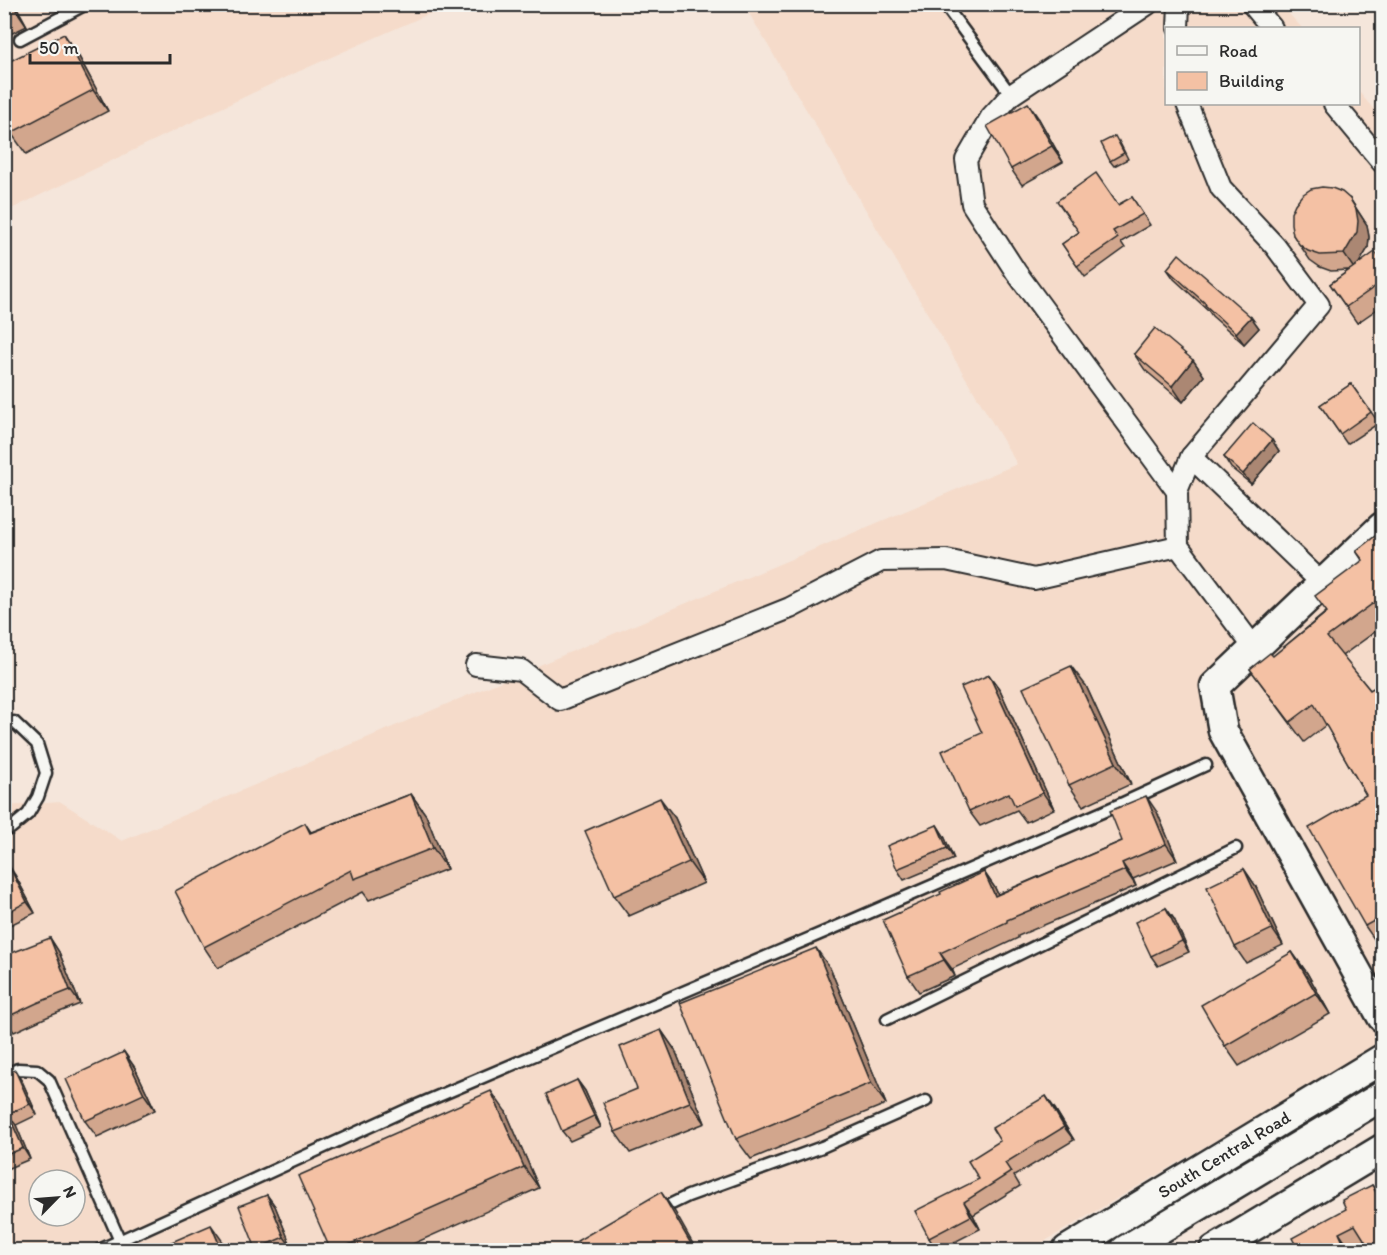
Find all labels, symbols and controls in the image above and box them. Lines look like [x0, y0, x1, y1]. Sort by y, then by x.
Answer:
scale bar [30, 27, 170, 65]
legend [1165, 27, 1360, 105]
text: 50 m [39, 37, 79, 59]
text: Road [1219, 40, 1258, 62]
text: Building [1219, 70, 1285, 92]
street label: South Central Road [1154, 1106, 1295, 1203]
north arrow [27, 1168, 87, 1228]
text: N [59, 1183, 81, 1201]

